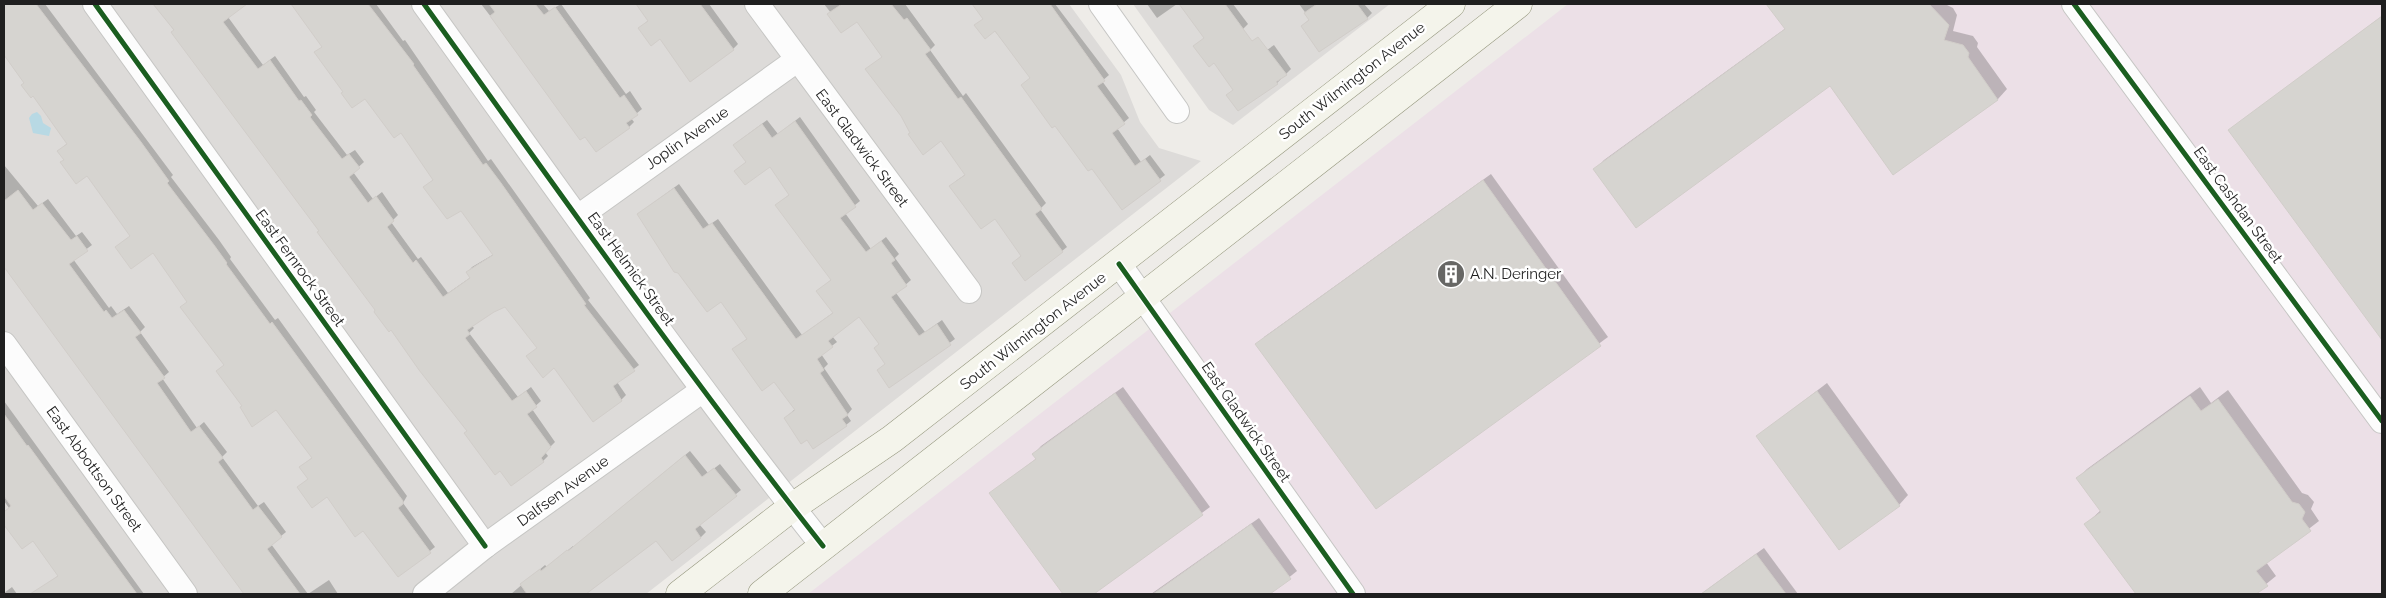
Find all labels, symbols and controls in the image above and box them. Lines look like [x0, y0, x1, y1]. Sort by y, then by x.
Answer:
street label: South Wilmington Avenue [1275, 18, 1429, 144]
street label: East Gladwick Street [812, 86, 912, 210]
street label: Joplin Avenue [642, 103, 732, 173]
street label: East Cashdan Street [2190, 143, 2286, 267]
street label: East Fernrock Street [252, 206, 348, 330]
street label: East Helmick Street [584, 209, 678, 329]
building icon: A.N. Deringer [1436, 259, 1466, 289]
place label: A.N. Deringer [1470, 265, 1562, 283]
street label: South Wilmington Avenue [956, 268, 1110, 394]
street label: East Gladwick Street [1198, 358, 1294, 486]
street label: East Abbottson Street [42, 403, 146, 535]
street label: Dalfsen Avenue [514, 452, 612, 530]

